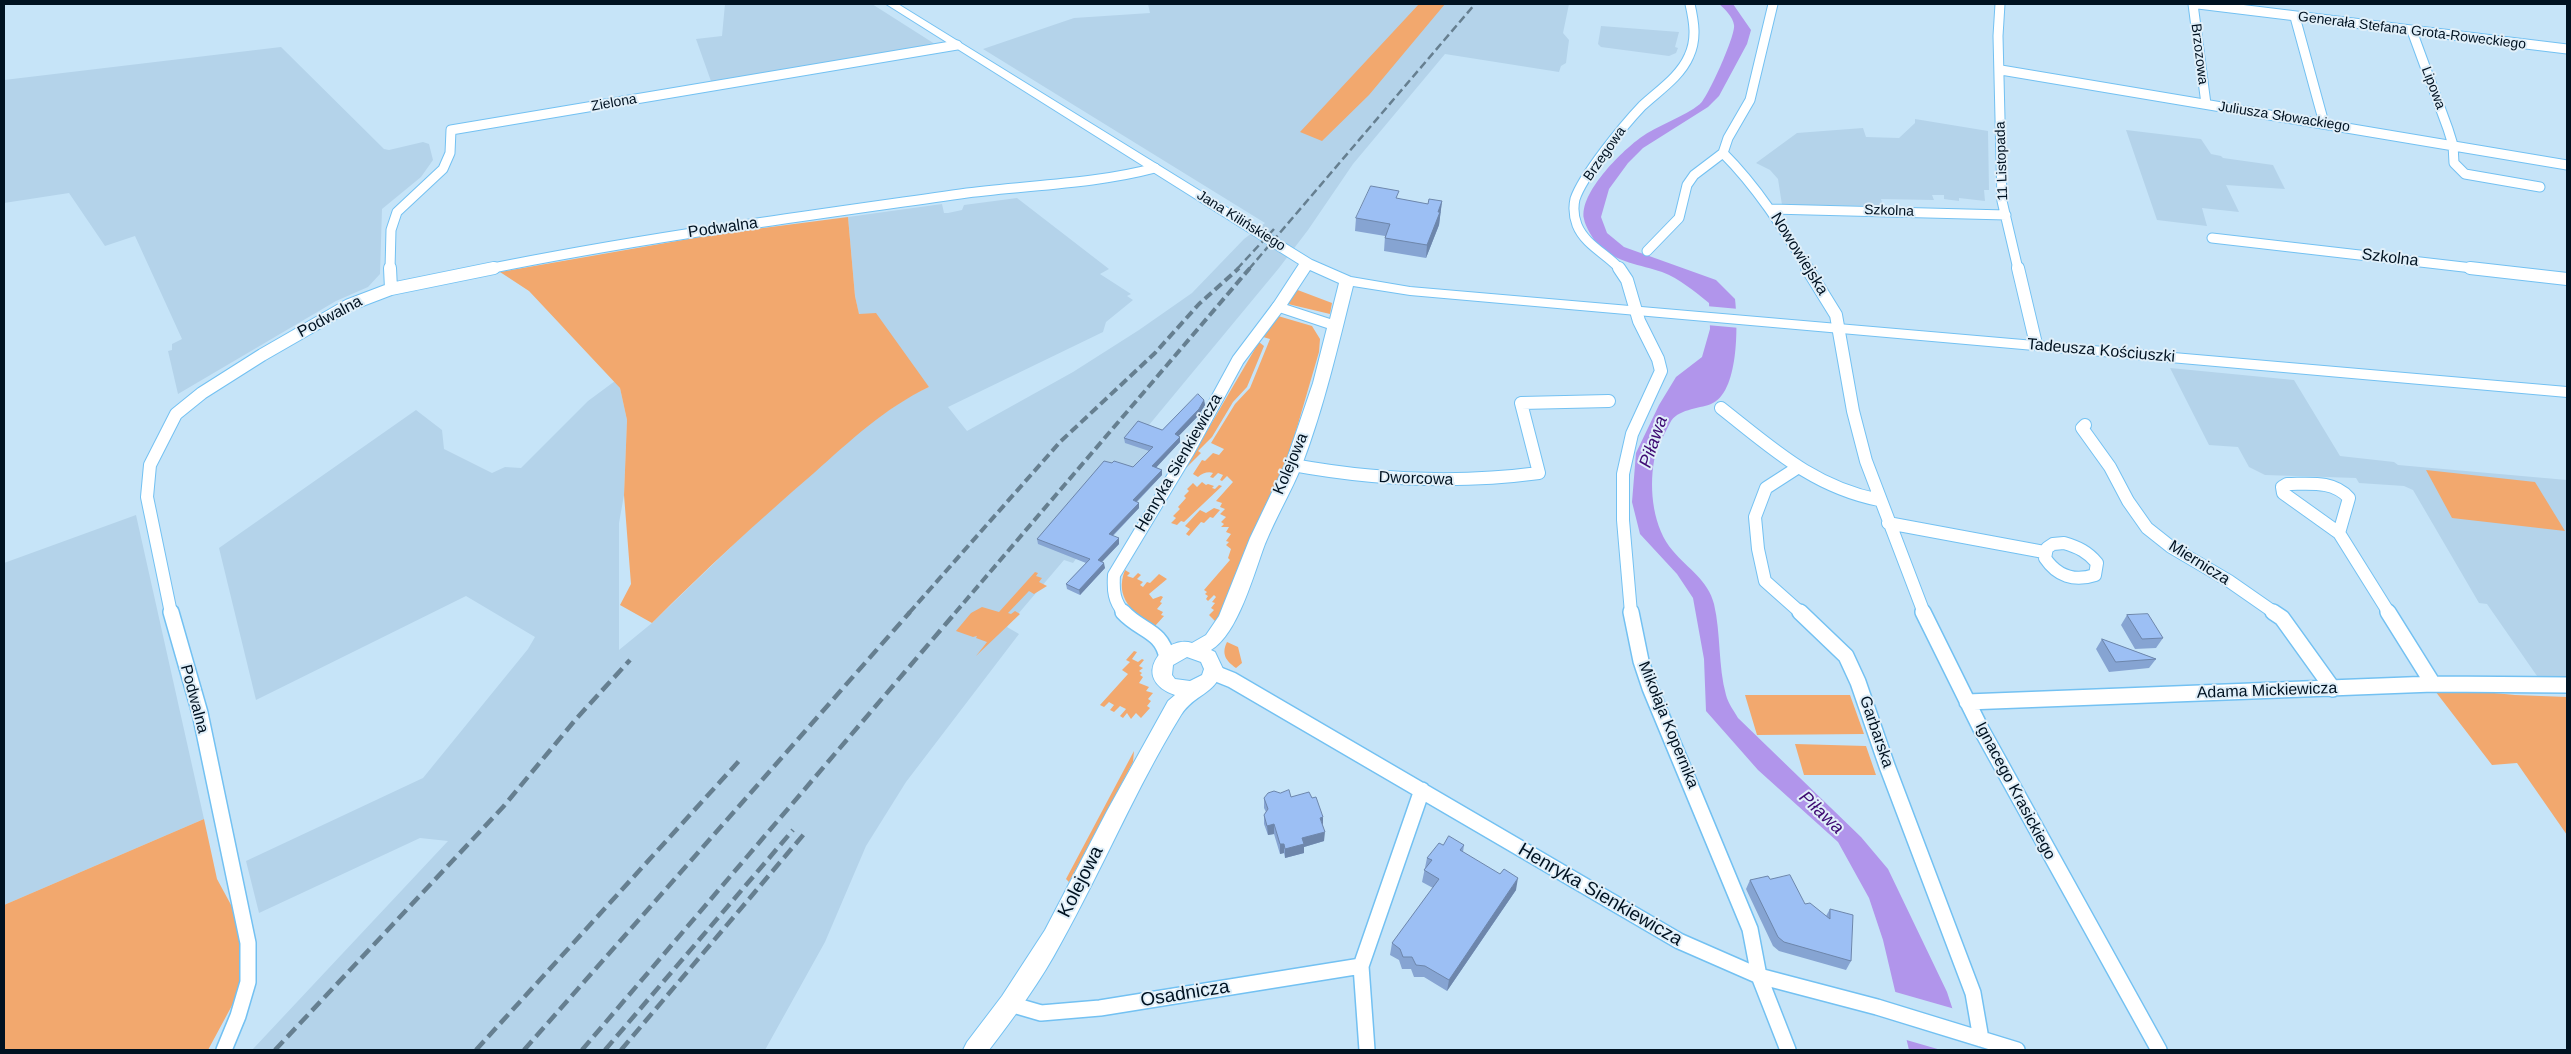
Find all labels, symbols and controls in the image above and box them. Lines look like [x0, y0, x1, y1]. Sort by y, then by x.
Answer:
street label: Generała Stefana Grota-Roweckiego [2297, 9, 2527, 53]
street label: Brzozowa [2187, 22, 2211, 86]
street label: Lipowa [2417, 64, 2449, 112]
street label: Zielona [590, 91, 638, 115]
street label: Juliusza Słowackiego [2217, 98, 2351, 136]
street label: 11 Listopada [1992, 121, 2012, 201]
street label: Brzegowa [1580, 124, 1630, 184]
street label: Jana Kilińskiego [1194, 187, 1288, 255]
street label: Szkolna [1864, 202, 1914, 220]
street label: Nowowiejska [1766, 209, 1832, 299]
street label: Podwalna [687, 214, 759, 242]
street label: Szkolna [2361, 245, 2419, 271]
street label: Podwalna [294, 292, 366, 342]
street label: Tadeusza Kościuszki [2026, 335, 2176, 367]
street label: Henryka Sienkiewicza [1132, 390, 1226, 536]
water label: Piława [1635, 413, 1673, 471]
street label: Kolejowa [1269, 430, 1313, 498]
street label: Dworcowa [1378, 468, 1454, 490]
street label: Miernicza [2165, 537, 2233, 589]
street label: Mikołaja Kopernika [1634, 659, 1702, 791]
street label: Podwalna [176, 663, 212, 735]
street label: Adama Mickiewicza [2196, 679, 2338, 703]
street label: Garbarska [1855, 694, 1897, 770]
street label: Ignacego Krasickiego [1971, 719, 2059, 863]
water label: Piława [1794, 787, 1848, 839]
street label: Henryka Sienkiewicza [1514, 839, 1686, 951]
street label: Kolejowa [1053, 842, 1109, 922]
street label: Osadnicza [1139, 976, 1231, 1012]

